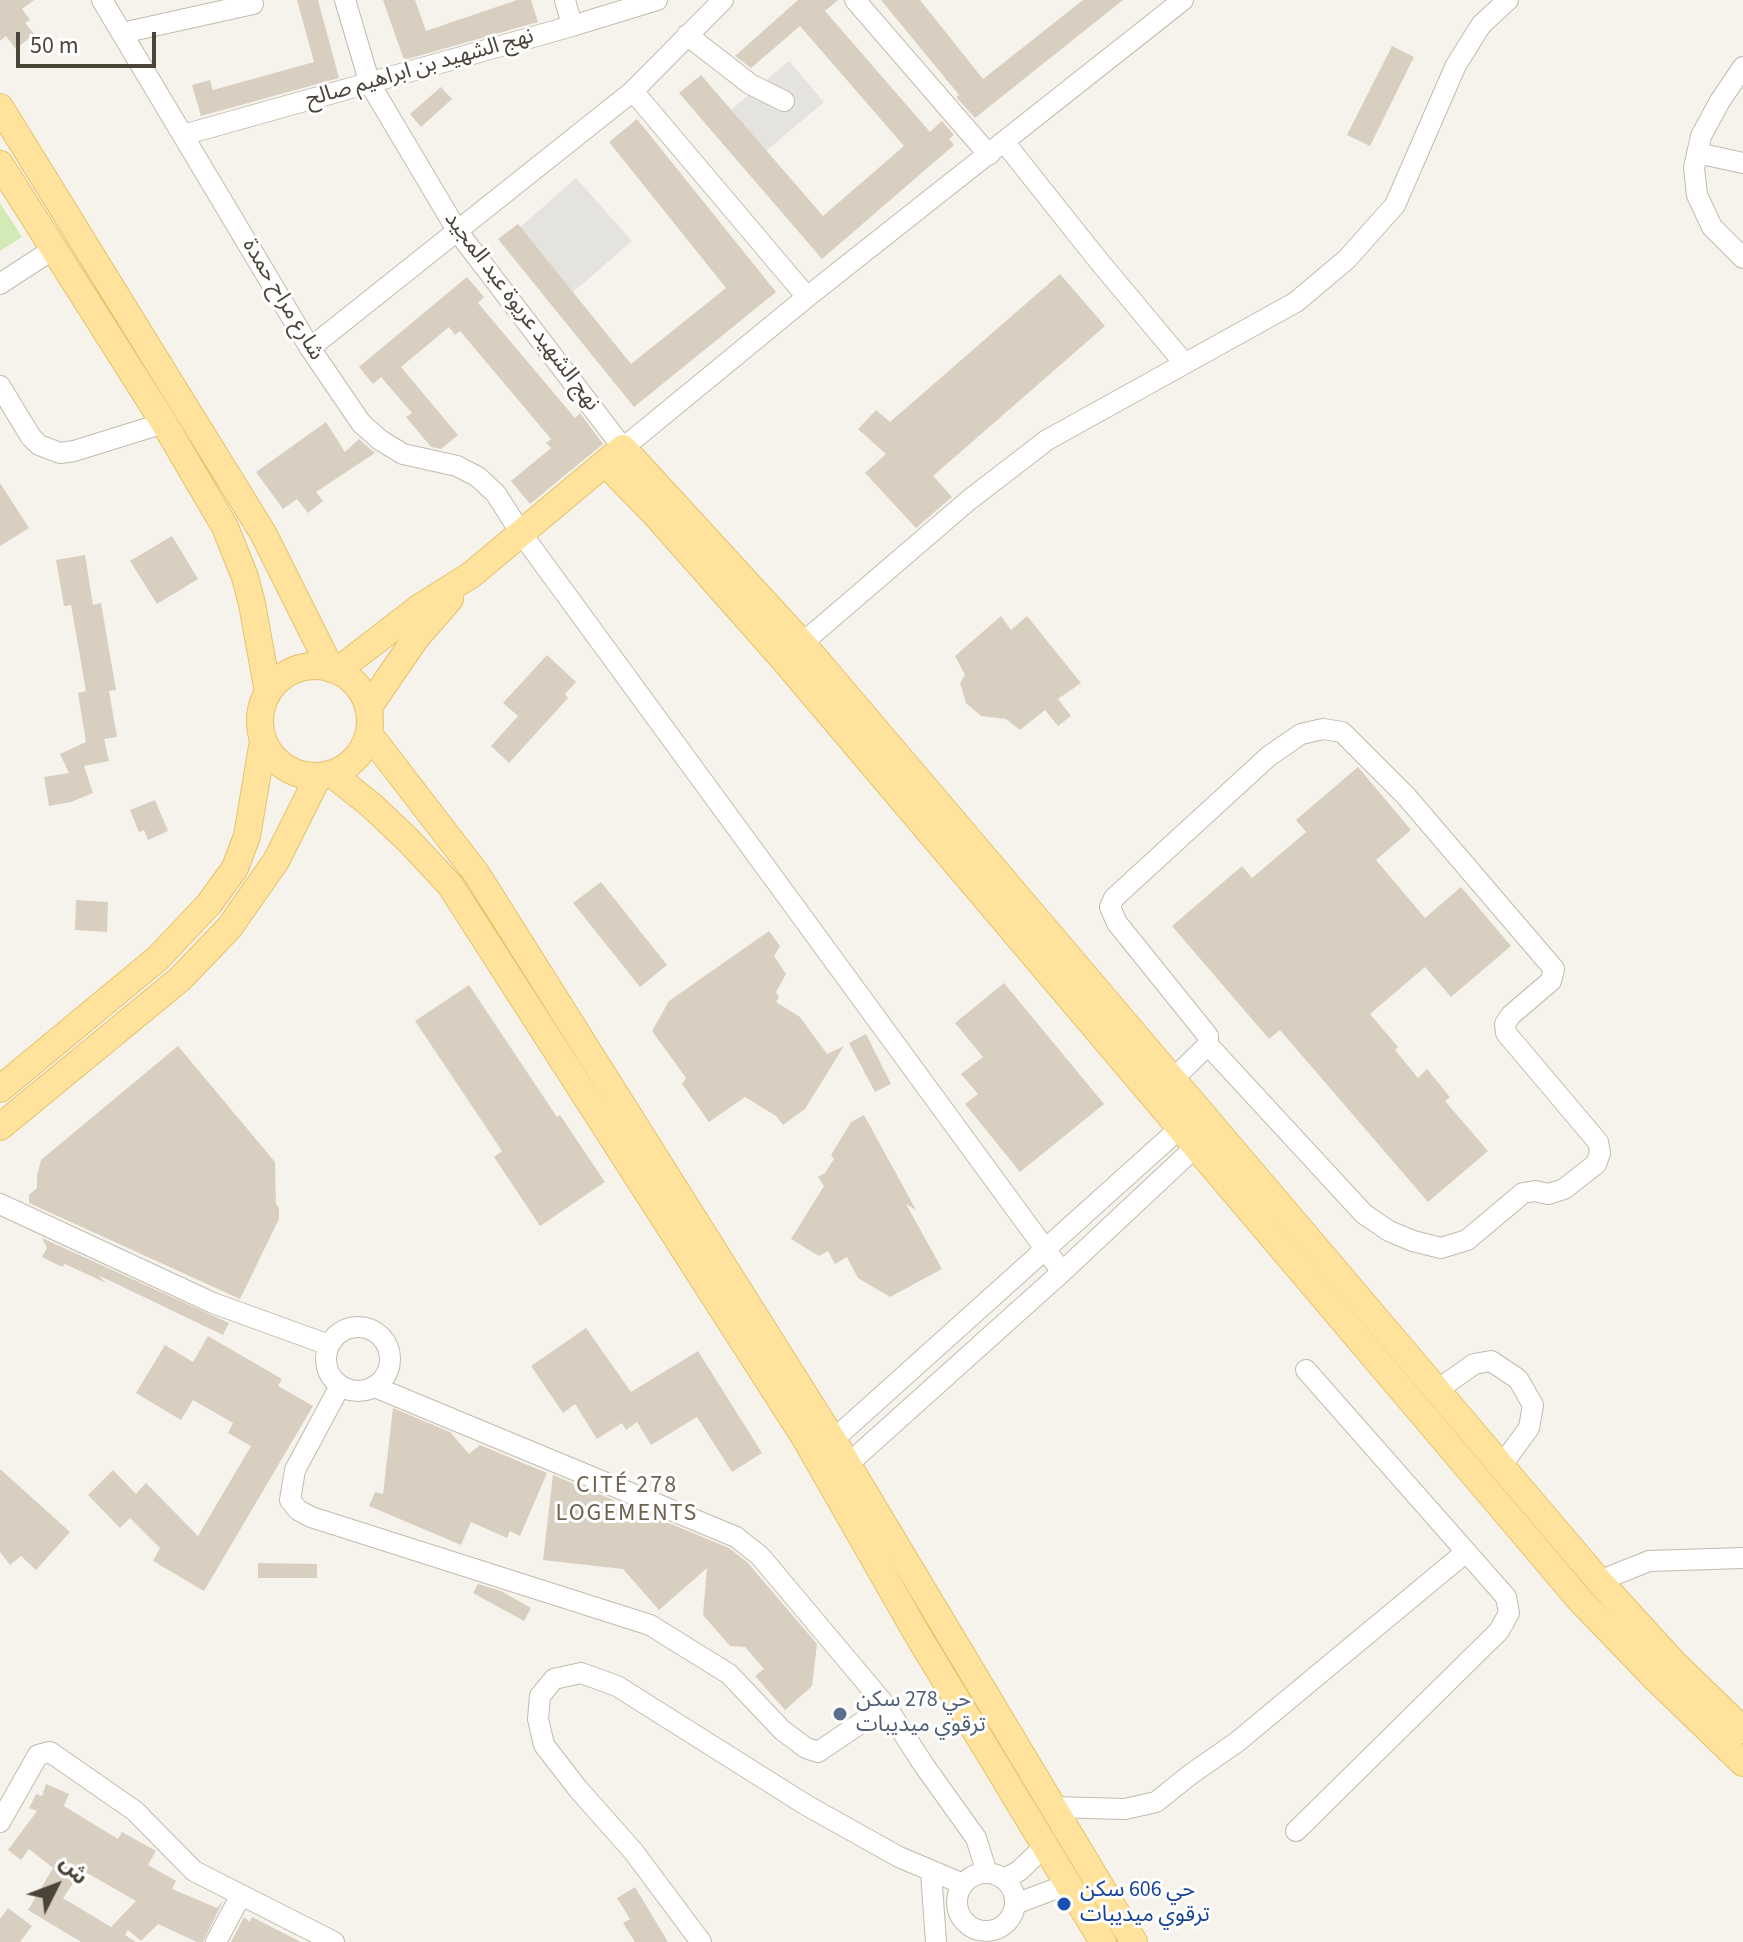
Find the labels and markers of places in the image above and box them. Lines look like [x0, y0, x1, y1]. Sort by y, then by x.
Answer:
place label: حي 278 سكن ترقوي ميديبات [856, 1688, 986, 1740]
marker: حي 278 سكن ترقوي ميديبات [831, 1705, 849, 1723]
place label: حي 606 سكن ترقوي ميديبات [1080, 1878, 1210, 1930]
marker: حي 606 سكن ترقوي ميديبات [1055, 1895, 1073, 1913]

